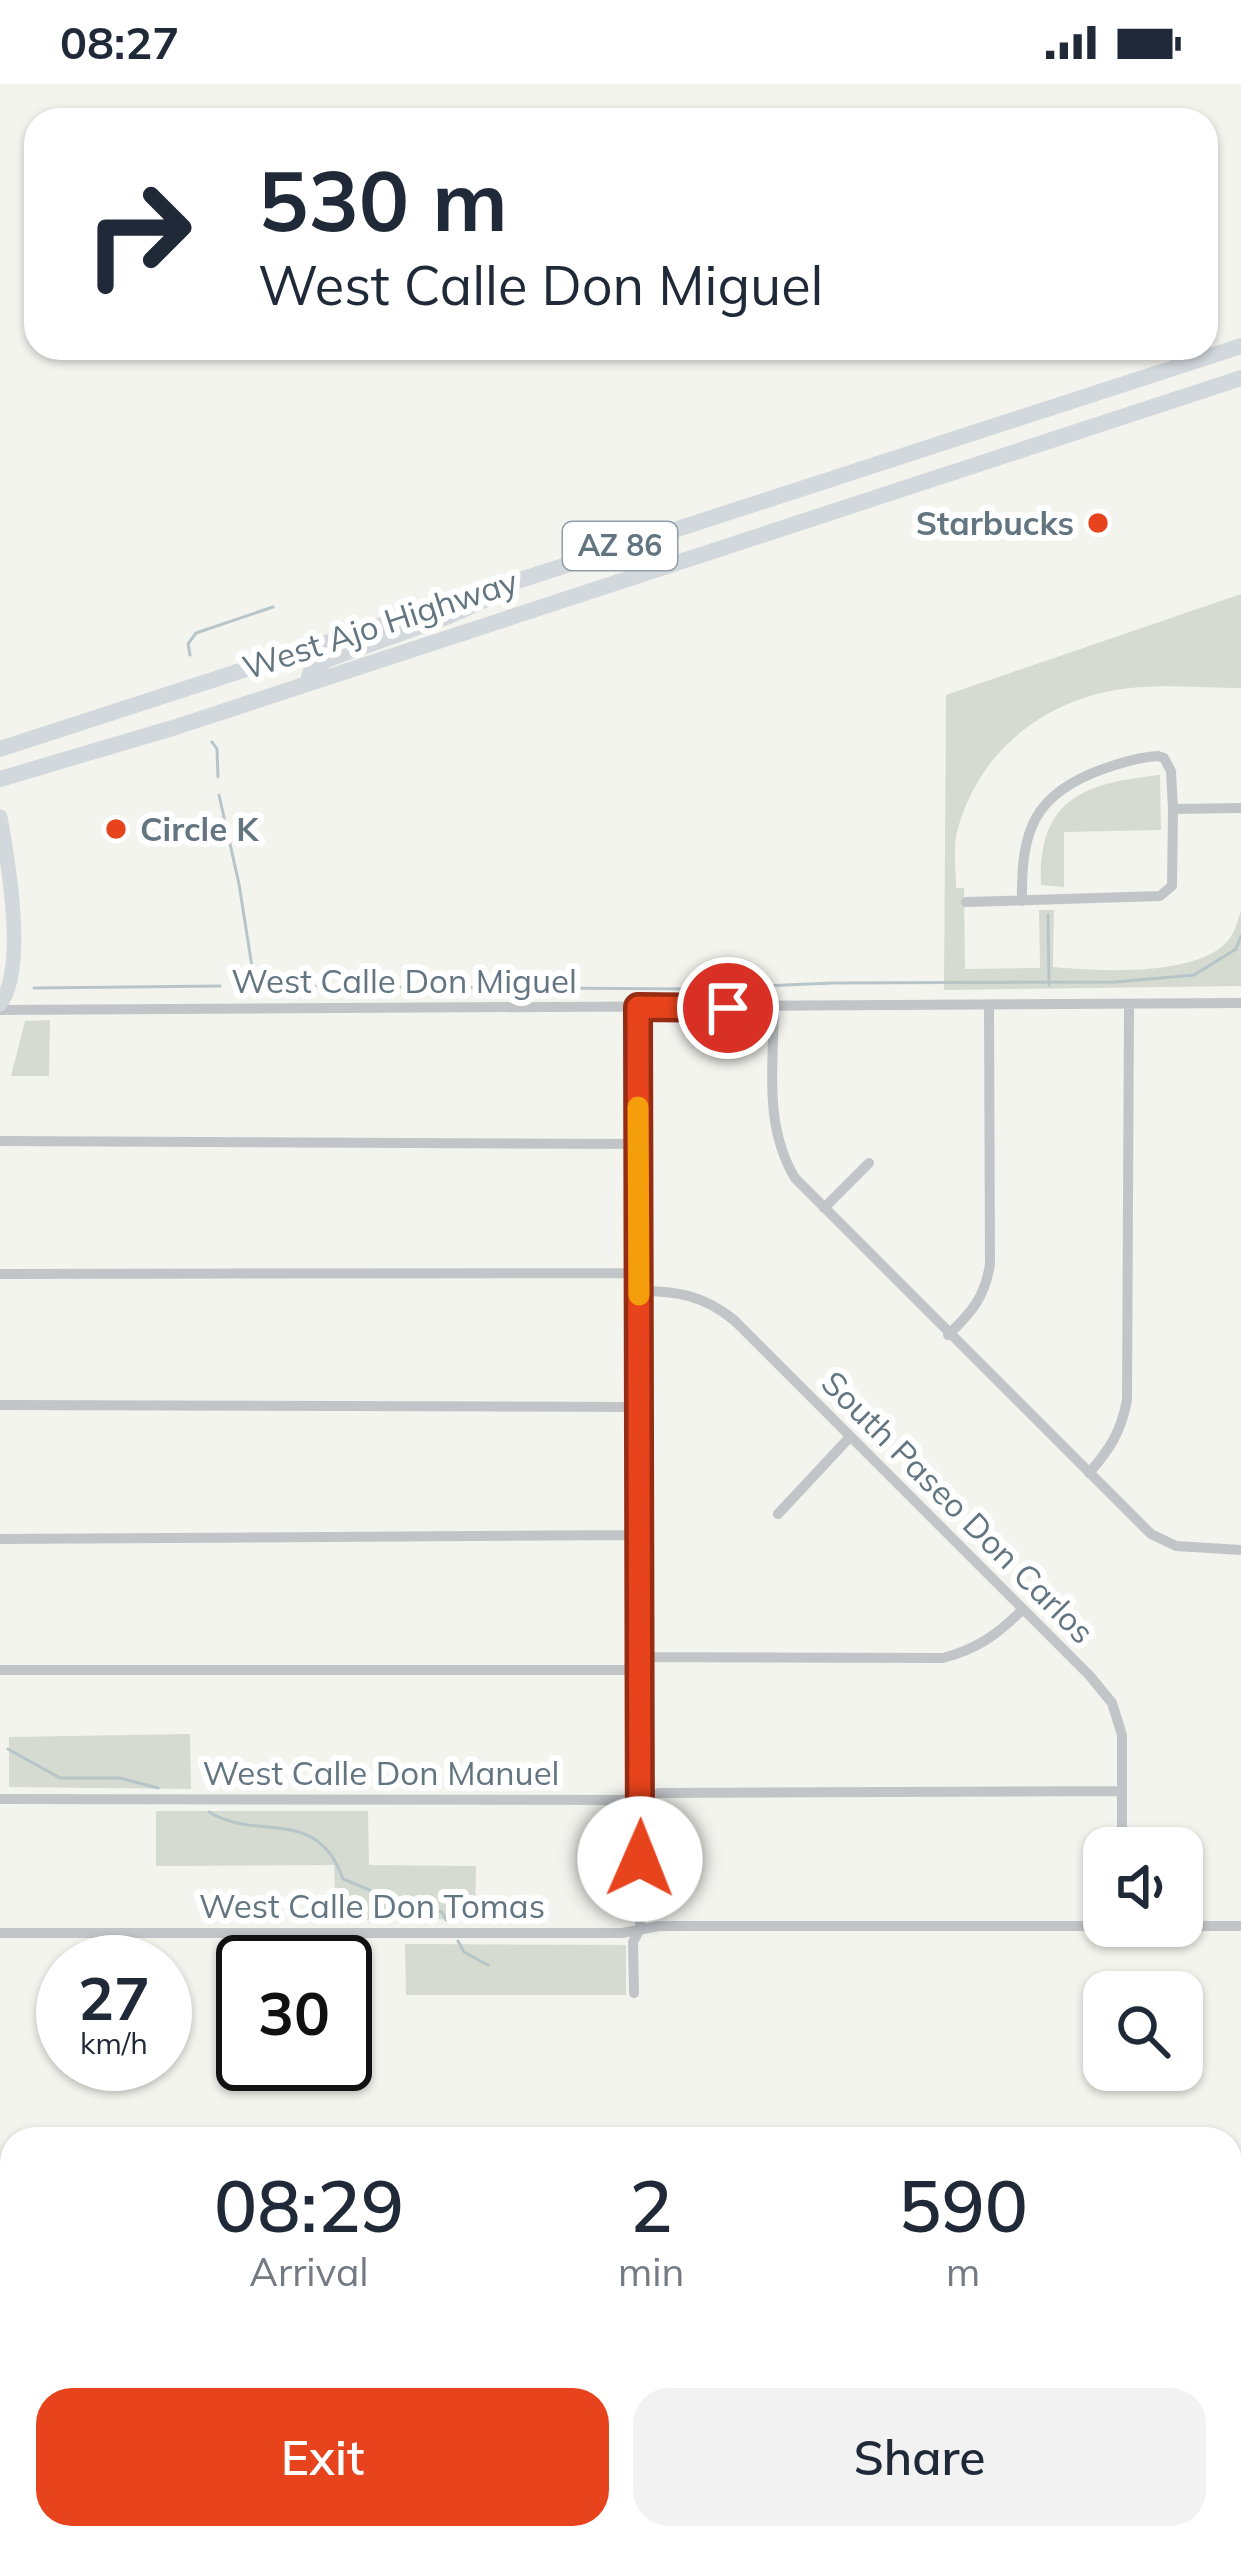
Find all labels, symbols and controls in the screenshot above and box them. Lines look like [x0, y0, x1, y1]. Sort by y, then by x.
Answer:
text: 08:27 [60, 14, 179, 70]
text: 530 m [258, 147, 508, 252]
icon: right [60, 156, 216, 312]
text: West Calle Don Miguel [258, 251, 823, 319]
place label: Starbucks [916, 502, 1074, 543]
marker: Starbucks [1085, 510, 1111, 536]
road number: AZ 86 [563, 522, 677, 570]
street label: West Ajo Highway [237, 560, 523, 687]
place label: Circle K [140, 808, 259, 849]
marker: Circle K [103, 816, 129, 842]
pin [677, 957, 779, 1059]
street label: West Calle Don Miguel [231, 960, 577, 1001]
icon: arrive [695, 975, 761, 1041]
street label: South Paseo Don Carlos [814, 1362, 1103, 1651]
street label: West Calle Don Manuel [203, 1752, 559, 1793]
position arrow [577, 1796, 703, 1922]
map controls [1083, 1827, 1203, 2091]
button: sound [1083, 1827, 1203, 1947]
street label: West Calle Don Tomas [199, 1885, 545, 1926]
speed limit sign: 30 [216, 1935, 372, 2091]
text: 27 [78, 1960, 150, 2035]
button: search [1083, 1971, 1203, 2091]
text: km/h [80, 2024, 148, 2062]
text: 08:29 [214, 2160, 404, 2250]
text: 2 [630, 2160, 673, 2250]
text: 590 [898, 2160, 1028, 2250]
text: Arrival [249, 2247, 369, 2296]
text: min [618, 2247, 684, 2296]
text: m [946, 2247, 980, 2296]
button: Exit [36, 2388, 609, 2526]
button: Share [633, 2388, 1206, 2526]

